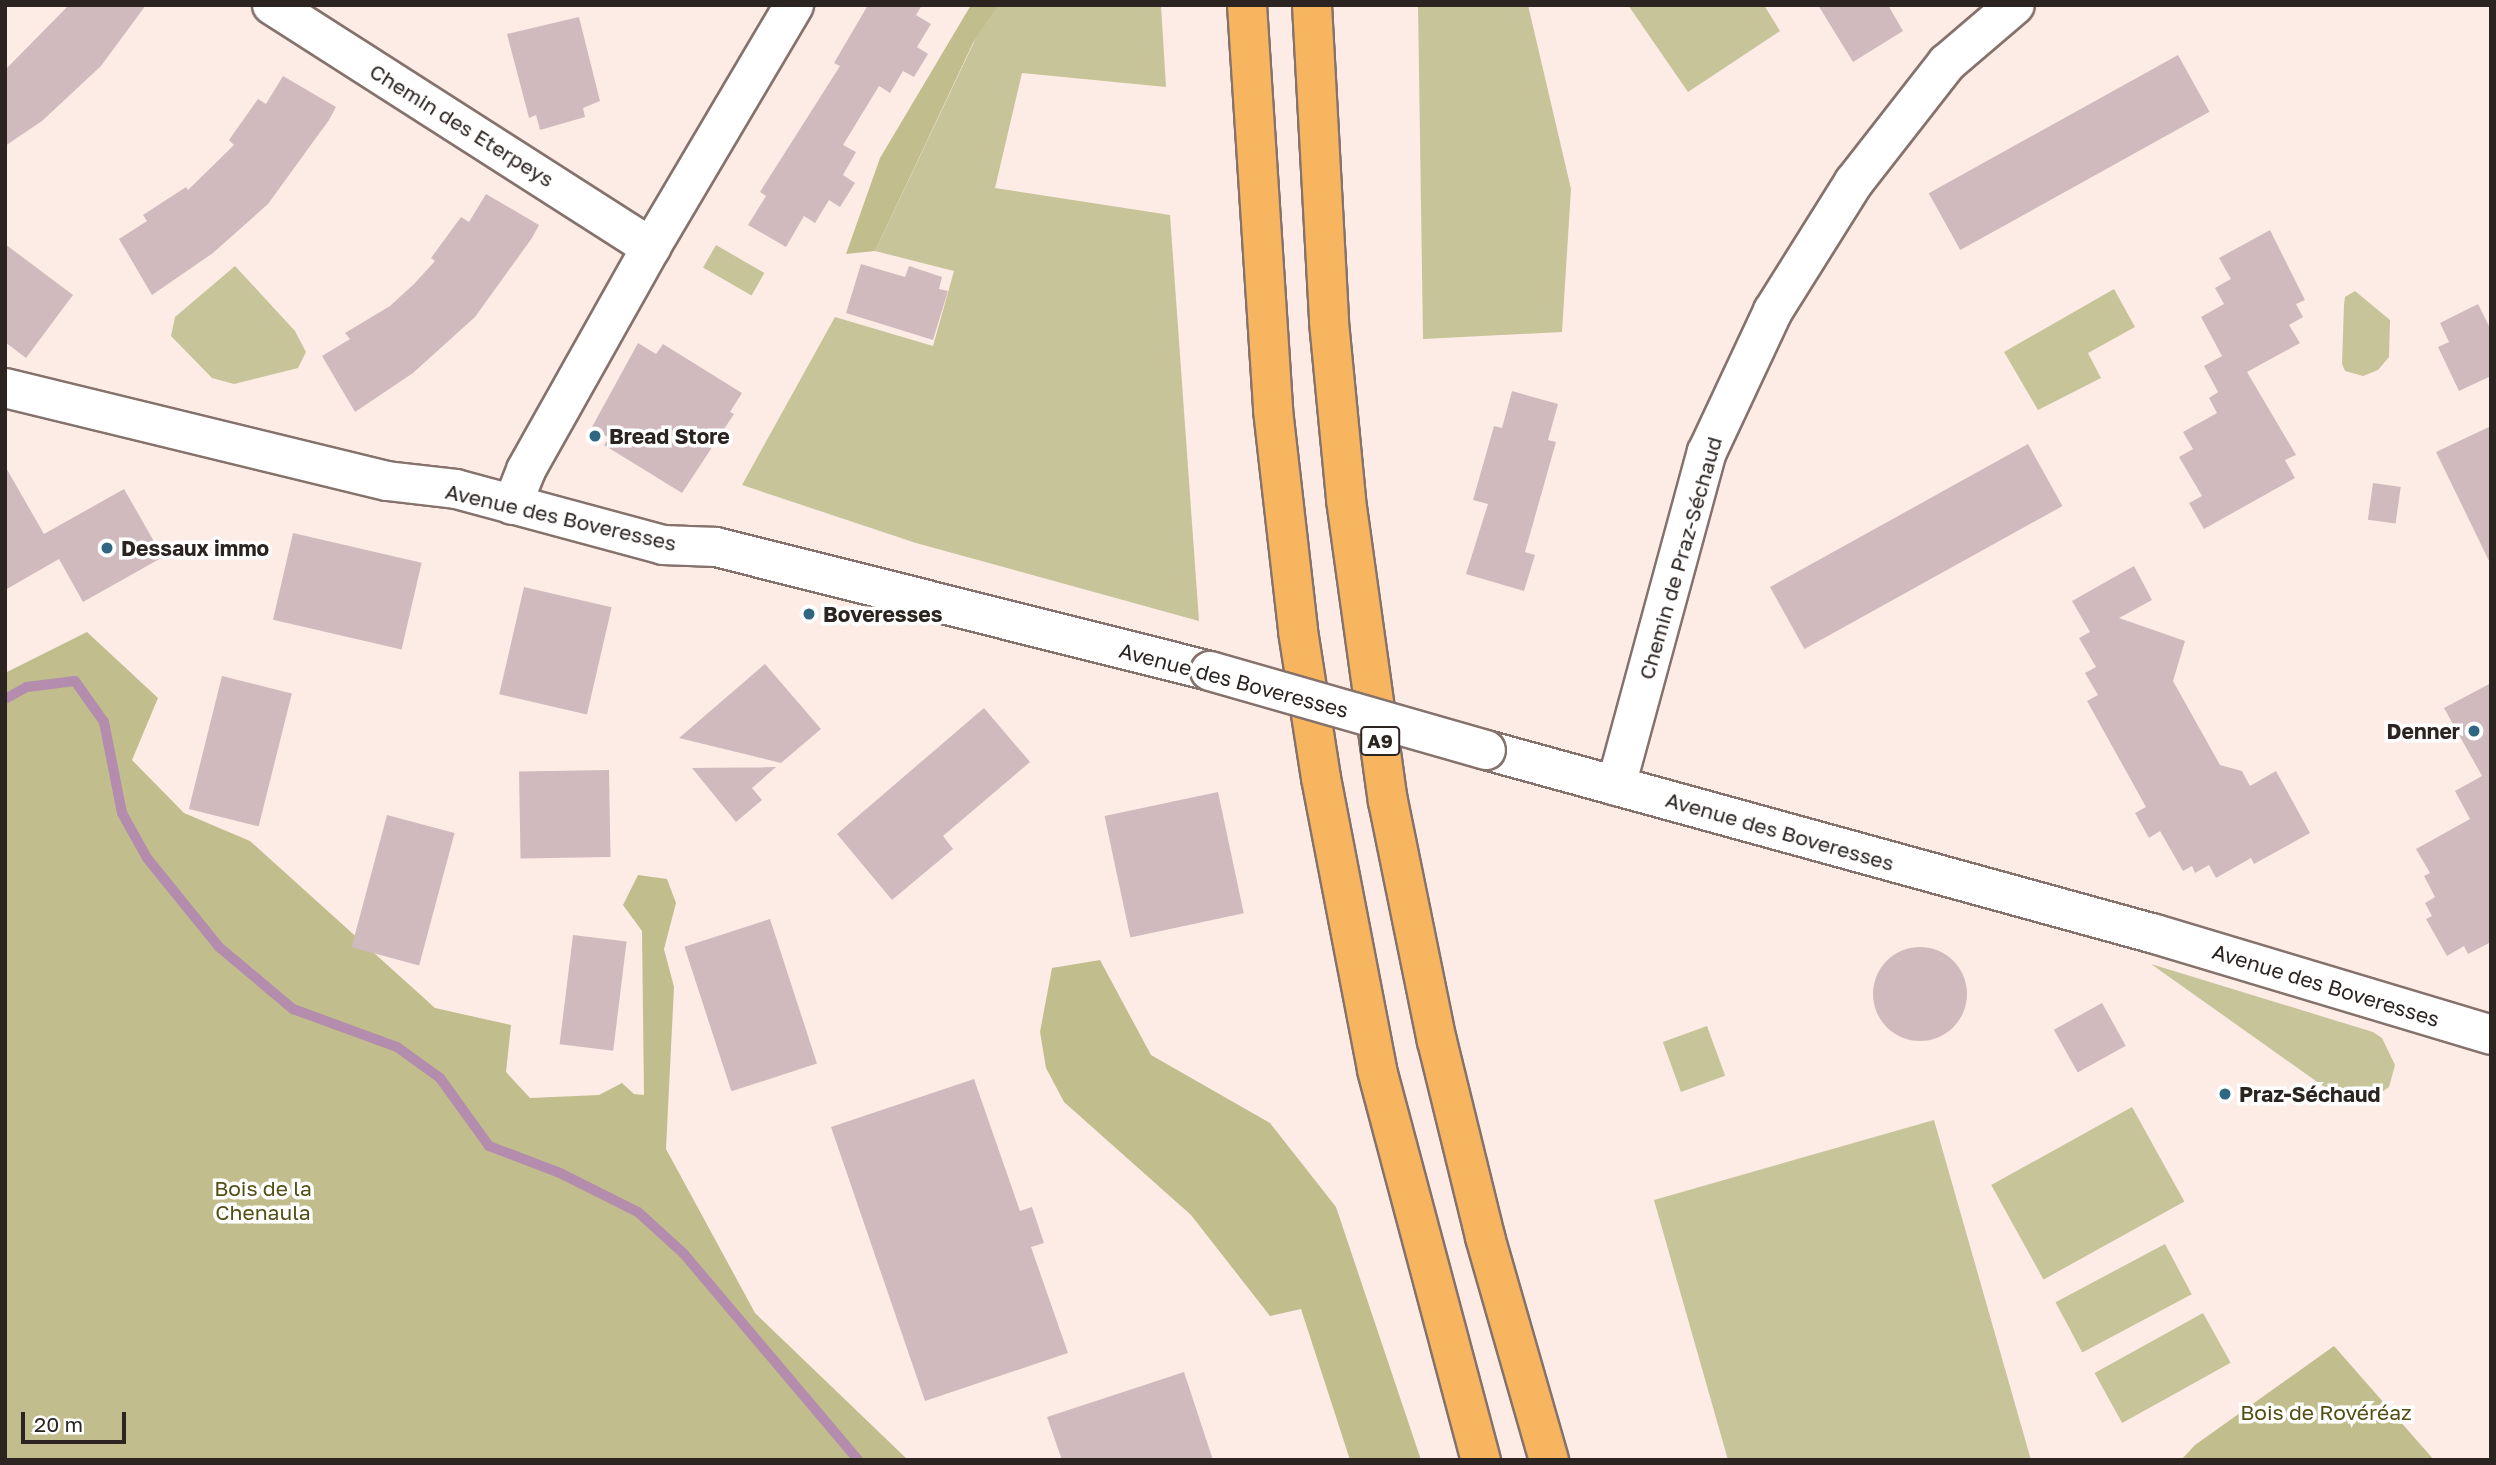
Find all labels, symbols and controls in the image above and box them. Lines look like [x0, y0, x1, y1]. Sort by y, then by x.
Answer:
street label: Chemin des Eterpeys [365, 58, 559, 192]
place label: Bread Store [609, 423, 730, 449]
marker: Bread Store [587, 428, 603, 444]
street label: Chemin de Praz-Séchaud [1633, 434, 1727, 682]
street label: Avenue des Boveresses [443, 478, 679, 556]
place label: Dessaux immo [121, 535, 269, 561]
marker: Dessaux immo [99, 540, 115, 556]
place label: Boveresses [823, 601, 942, 627]
marker: Boveresses [801, 606, 817, 622]
street label: Avenue des Boveresses [1117, 637, 1351, 723]
place label: Denner [2387, 718, 2460, 744]
marker: Denner [2466, 723, 2482, 739]
road number: A9 [1359, 726, 1401, 756]
street label: Avenue des Boveresses [1663, 786, 1897, 876]
street label: Avenue des Boveresses [2209, 938, 2443, 1032]
place label: Praz-Séchaud [2239, 1081, 2380, 1107]
marker: Praz-Séchaud [2217, 1086, 2233, 1102]
park label: Bois de la Chenaula [214, 1175, 312, 1225]
scale bar [24, 1398, 130, 1442]
park label: Bois de Rovéréaz [2240, 1399, 2412, 1425]
text: 20 m [34, 1411, 83, 1437]

